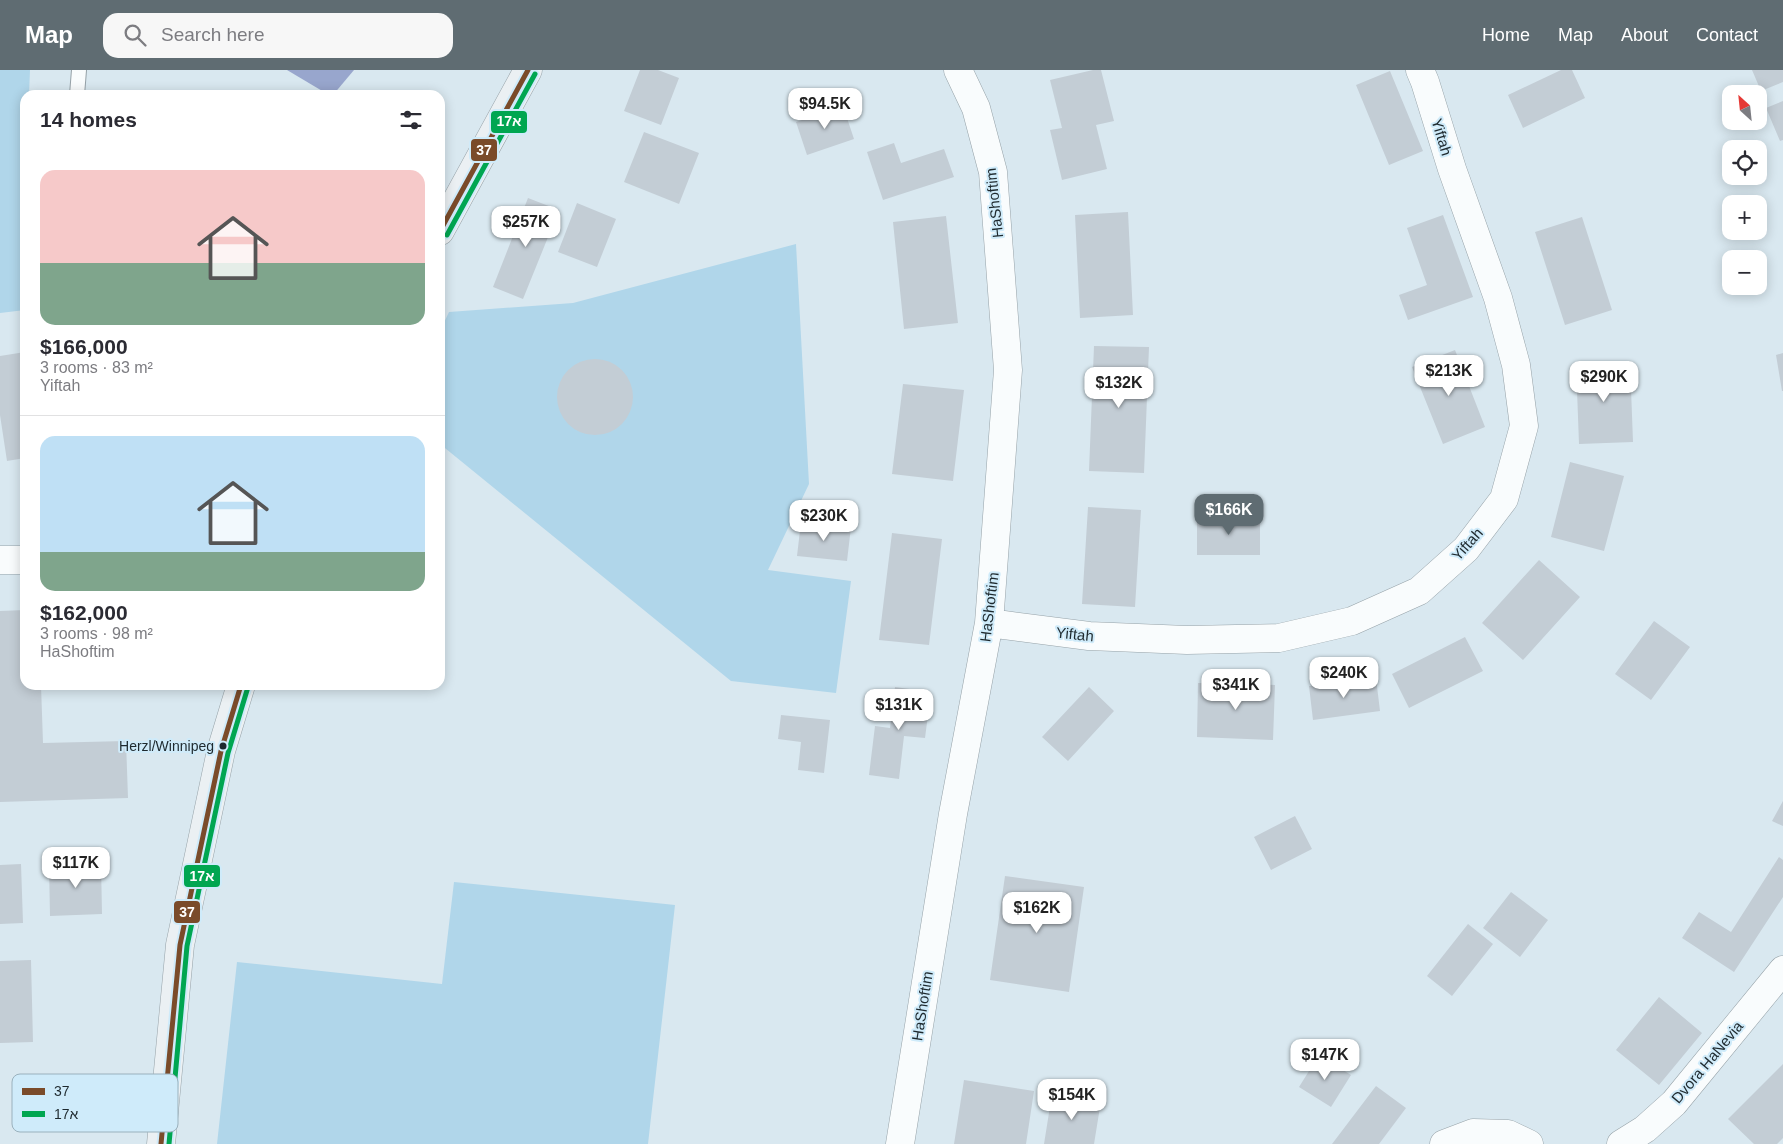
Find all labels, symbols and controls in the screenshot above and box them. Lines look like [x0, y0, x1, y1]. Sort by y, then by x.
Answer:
search box [103, 13, 453, 58]
text: Map [25, 21, 73, 48]
icon: search [121, 21, 149, 49]
text: Search here [161, 24, 265, 45]
text: Home [1482, 25, 1530, 45]
text: Map [1558, 25, 1593, 45]
text: About [1621, 25, 1668, 45]
text: Contact [1696, 25, 1758, 45]
north arrow [1722, 85, 1768, 130]
map controls [1722, 85, 1767, 295]
pin: $94.5K [784, 88, 866, 130]
text: $94.5K [799, 95, 851, 112]
icon: filters [397, 106, 425, 134]
text: 14 homes [40, 108, 137, 131]
line badge: 17א [490, 110, 528, 134]
text: 17א [496, 113, 522, 129]
street label: Yiftah [1428, 116, 1456, 158]
line badge: 37 [470, 138, 498, 162]
button: locate [1722, 140, 1767, 185]
text: 37 [476, 142, 492, 158]
street label: HaShoftim [982, 167, 1006, 239]
button: + [1722, 195, 1767, 240]
icon: home [188, 203, 278, 293]
pin: $257K [491, 206, 561, 248]
text: $257K [502, 213, 550, 230]
button: − [1722, 250, 1767, 295]
text: $166,000 [40, 335, 128, 358]
pin: $213K [1414, 354, 1484, 397]
text: 3 rooms · 83 m² [40, 359, 153, 376]
pin: $290K [1569, 360, 1639, 403]
text: $213K [1425, 362, 1473, 379]
pin: $132K [1084, 366, 1154, 409]
text: $290K [1580, 368, 1628, 385]
text: $132K [1095, 374, 1143, 391]
text: Yiftah [40, 377, 80, 394]
icon: home [188, 468, 278, 558]
pin: $166K [1194, 494, 1264, 536]
pin: $230K [789, 500, 859, 542]
text: $166K [1205, 501, 1253, 518]
text: $230K [800, 507, 848, 524]
street label: Yiftah [1448, 524, 1486, 564]
street label: HaShoftim [976, 571, 1002, 643]
text: $162,000 [40, 601, 128, 624]
street label: Yiftah [1055, 624, 1095, 644]
text: 3 rooms · 98 m² [40, 625, 153, 642]
text: HaShoftim [40, 643, 115, 660]
pin: $240K [1309, 656, 1379, 699]
text: $240K [1320, 664, 1368, 681]
pin: $341K [1201, 668, 1271, 711]
text: $341K [1212, 676, 1260, 693]
pin: $131K [864, 688, 934, 731]
text: $131K [875, 696, 923, 713]
place label: Herzl/Winnipeg [119, 738, 214, 754]
marker: Herzl/Winnipeg [218, 741, 228, 751]
pin: $117K [41, 846, 111, 889]
text: $117K [53, 854, 99, 871]
line badge: 17א [183, 864, 221, 888]
text: 17א [189, 868, 215, 884]
pin: $162K [1002, 892, 1072, 934]
text: $162K [1013, 899, 1061, 916]
line badge: 37 [173, 900, 201, 924]
text: 37 [179, 904, 195, 920]
street label: HaShoftim [908, 970, 936, 1042]
street label: Dvora HaNevia [1668, 1017, 1747, 1106]
pin: $147K [1290, 1038, 1360, 1081]
text: $147K [1301, 1046, 1349, 1063]
legend [12, 1074, 178, 1132]
pin: $154K [1037, 1078, 1107, 1121]
text: 37 [54, 1083, 70, 1099]
text: $154K [1048, 1086, 1096, 1103]
text: 17א [54, 1106, 79, 1122]

